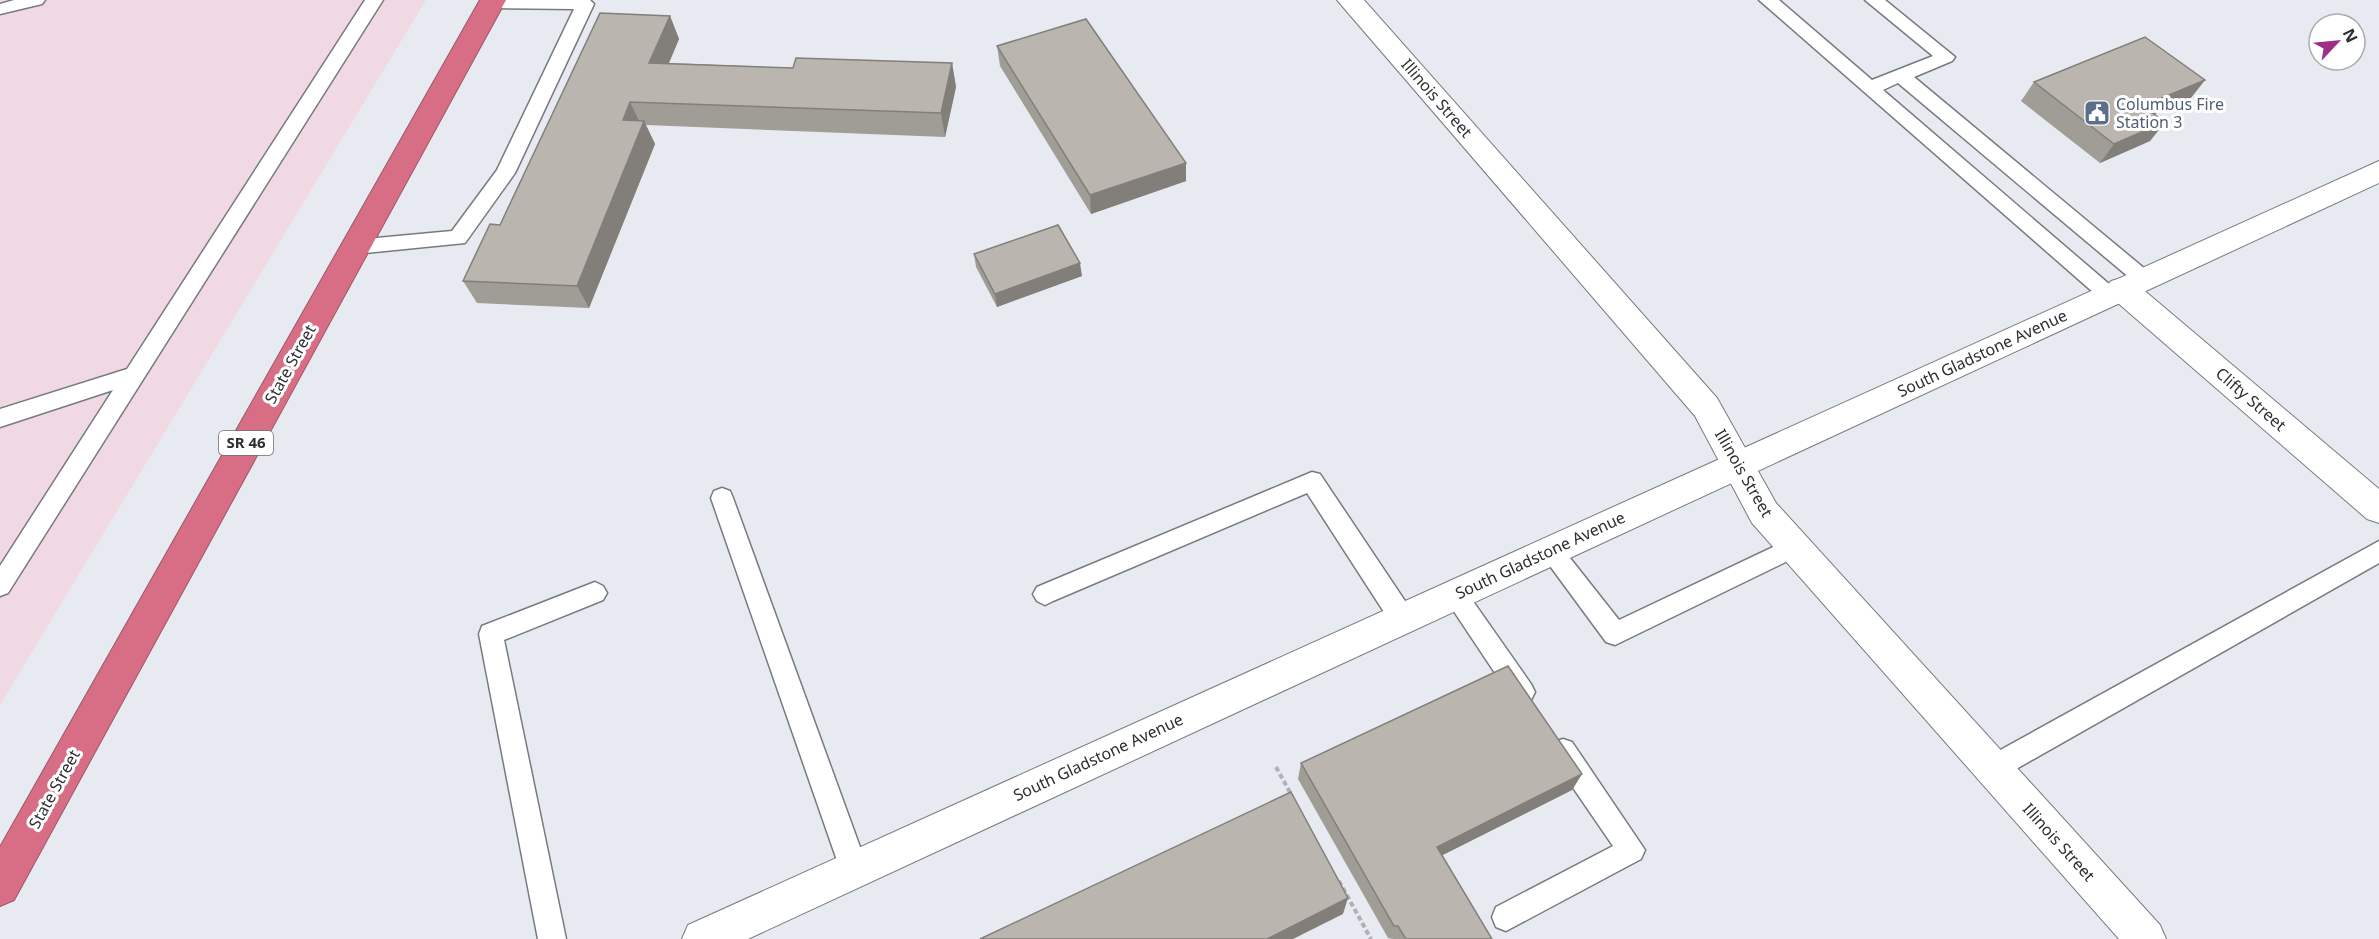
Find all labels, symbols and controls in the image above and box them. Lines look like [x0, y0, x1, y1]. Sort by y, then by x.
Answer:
north arrow [2307, 12, 2367, 72]
text: N [2338, 25, 2363, 46]
street label: Illinois Street [1397, 54, 1478, 142]
place label: Columbus Fire Station 3 [2116, 93, 2224, 133]
public building icon: Columbus Fire Station 3 [2082, 98, 2112, 128]
street label: South Gladstone Avenue [1893, 304, 2071, 402]
street label: State Street [259, 320, 321, 407]
street label: Clifty Street [2211, 362, 2291, 436]
street label: Illinois Street [1710, 425, 1778, 521]
road number: SR 46 [219, 431, 273, 455]
street label: South Gladstone Avenue [1451, 506, 1629, 604]
street label: South Gladstone Avenue [1009, 708, 1187, 806]
street label: State Street [23, 745, 85, 832]
street label: Illinois Street [2018, 798, 2100, 886]

